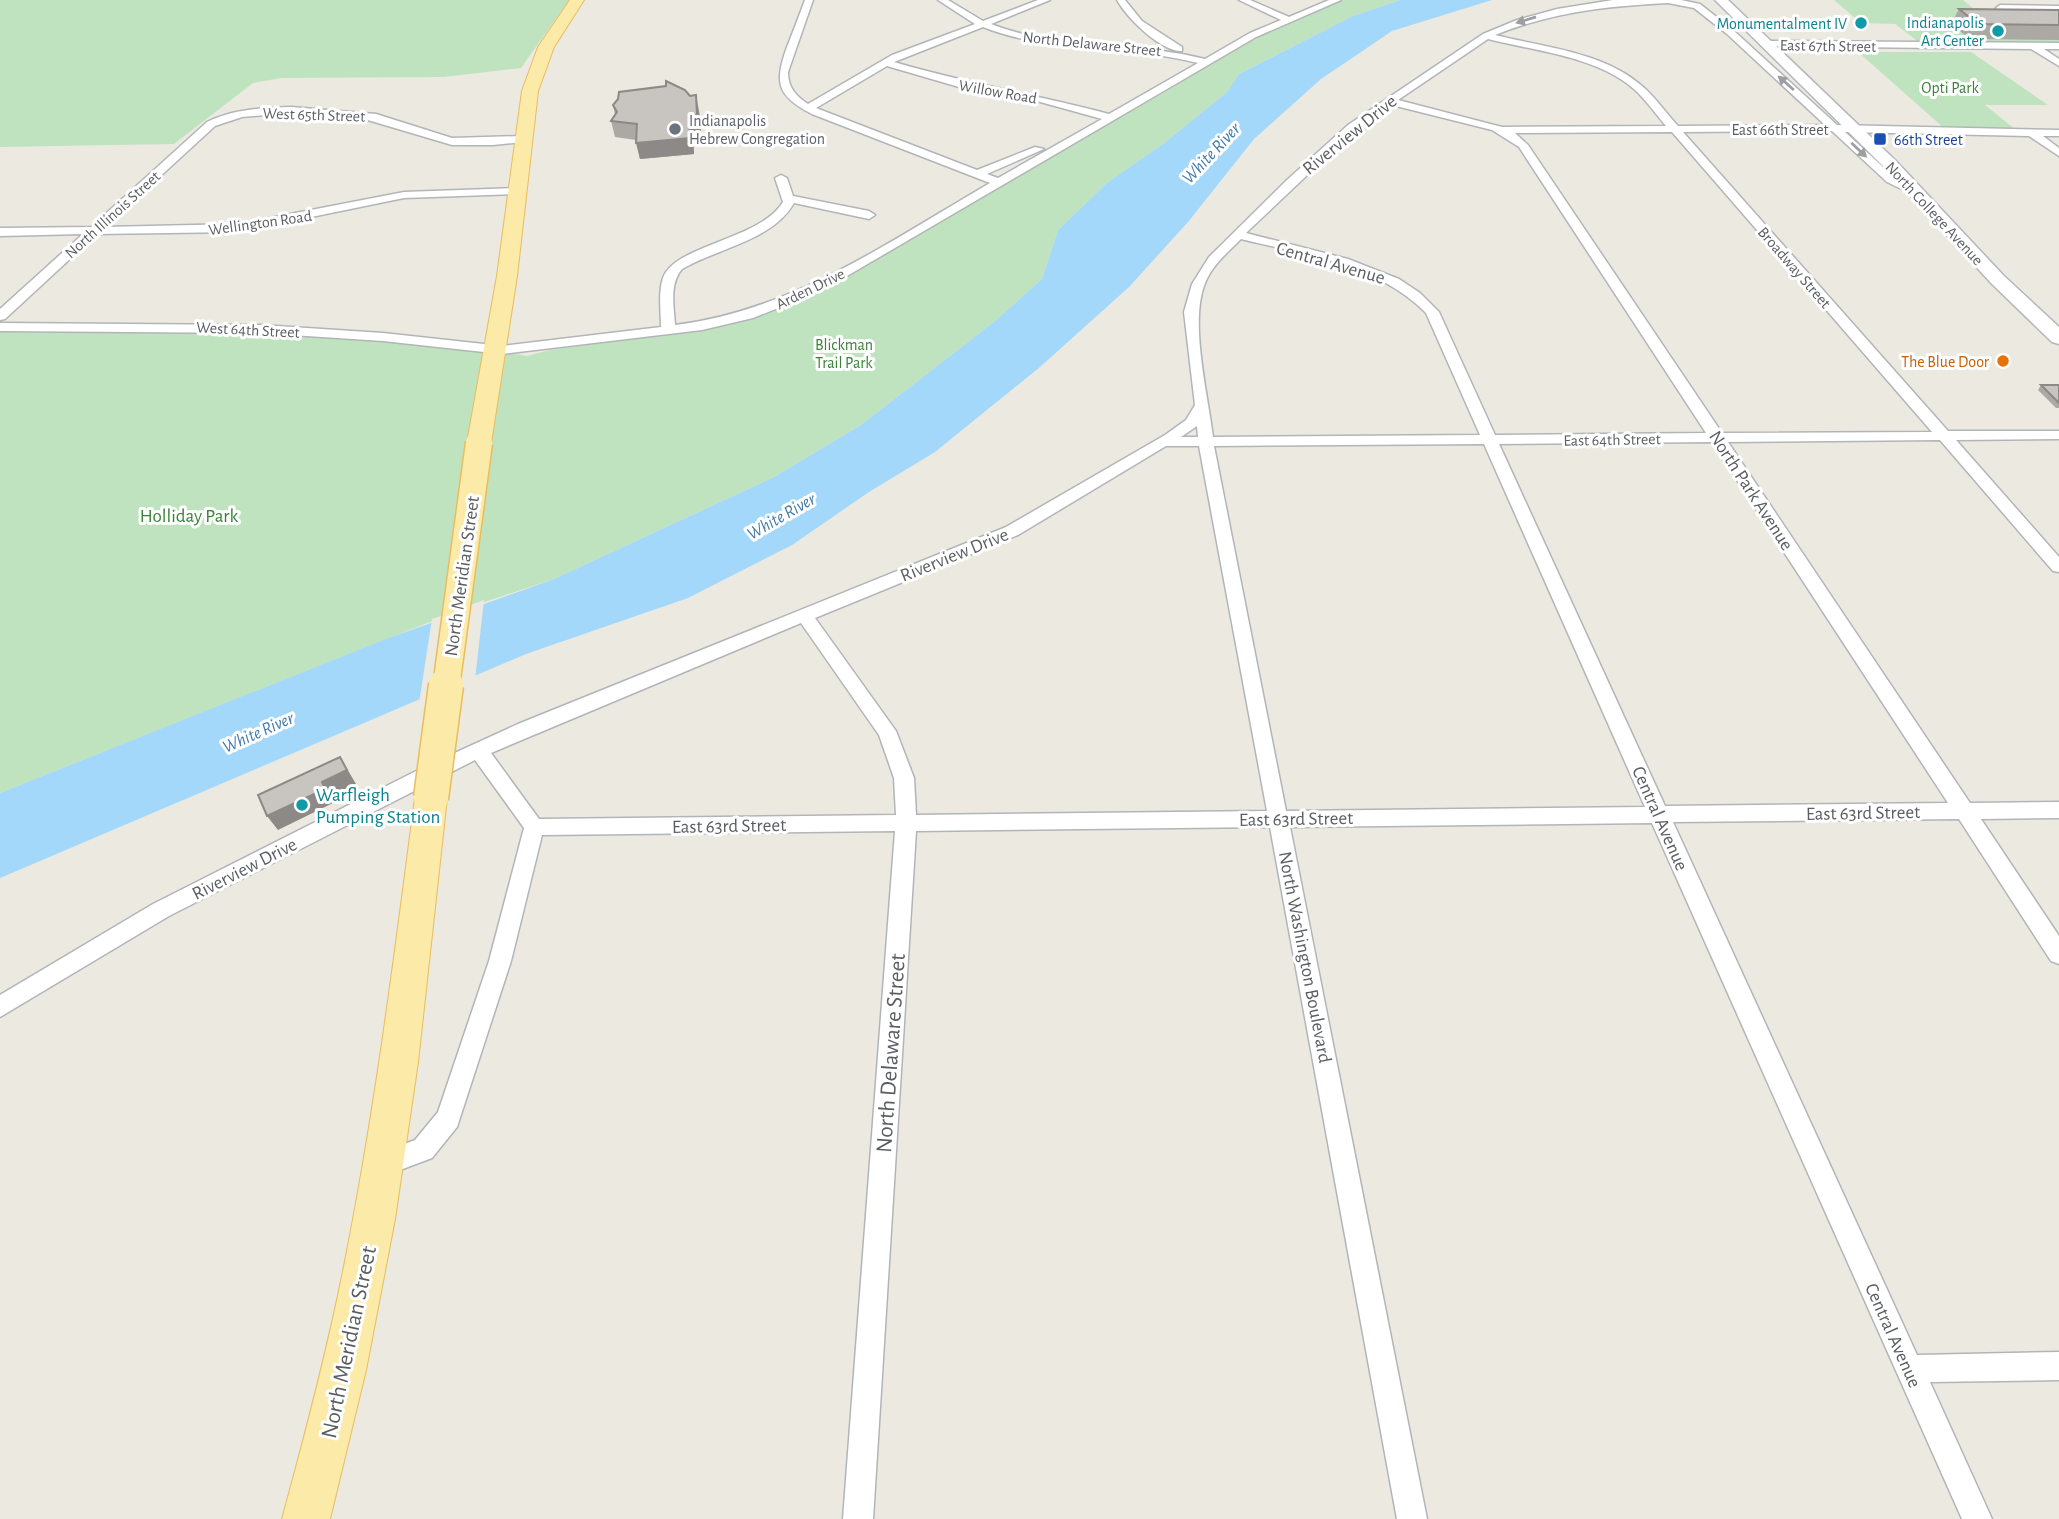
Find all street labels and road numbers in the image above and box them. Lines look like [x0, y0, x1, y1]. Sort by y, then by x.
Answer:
street label: North Delaware Street [1022, 29, 1162, 59]
street label: East 67th Street [1780, 37, 1876, 55]
street label: Willow Road [958, 77, 1038, 107]
street label: Riverview Drive [1299, 92, 1401, 179]
street label: West 65th Street [262, 105, 365, 125]
street label: East 66th Street [1731, 122, 1829, 138]
street label: North College Avenue [1882, 159, 1986, 268]
street label: North Illinois Street [62, 168, 163, 261]
street label: Wellington Road [207, 208, 313, 238]
street label: Broadway Street [1754, 224, 1834, 312]
street label: Central Avenue [1274, 239, 1387, 288]
street label: Arden Drive [774, 265, 847, 312]
street label: West 64th Street [196, 319, 300, 341]
street label: North Park Avenue [1705, 428, 1796, 554]
street label: East 64th Street [1563, 431, 1661, 449]
street label: North Meridian Street [442, 495, 483, 658]
street label: Riverview Drive [898, 525, 1011, 586]
street label: Central Avenue [1628, 764, 1691, 874]
street label: East 63rd Street [1806, 803, 1920, 824]
street label: East 63rd Street [1239, 809, 1353, 830]
street label: East 63rd Street [672, 816, 786, 837]
street label: Riverview Drive [189, 835, 300, 904]
street label: North Washington Boulevard [1275, 850, 1334, 1065]
street label: North Delaware Street [873, 952, 910, 1154]
street label: North Meridian Street [318, 1244, 381, 1440]
street label: Central Avenue [1861, 1281, 1924, 1391]

